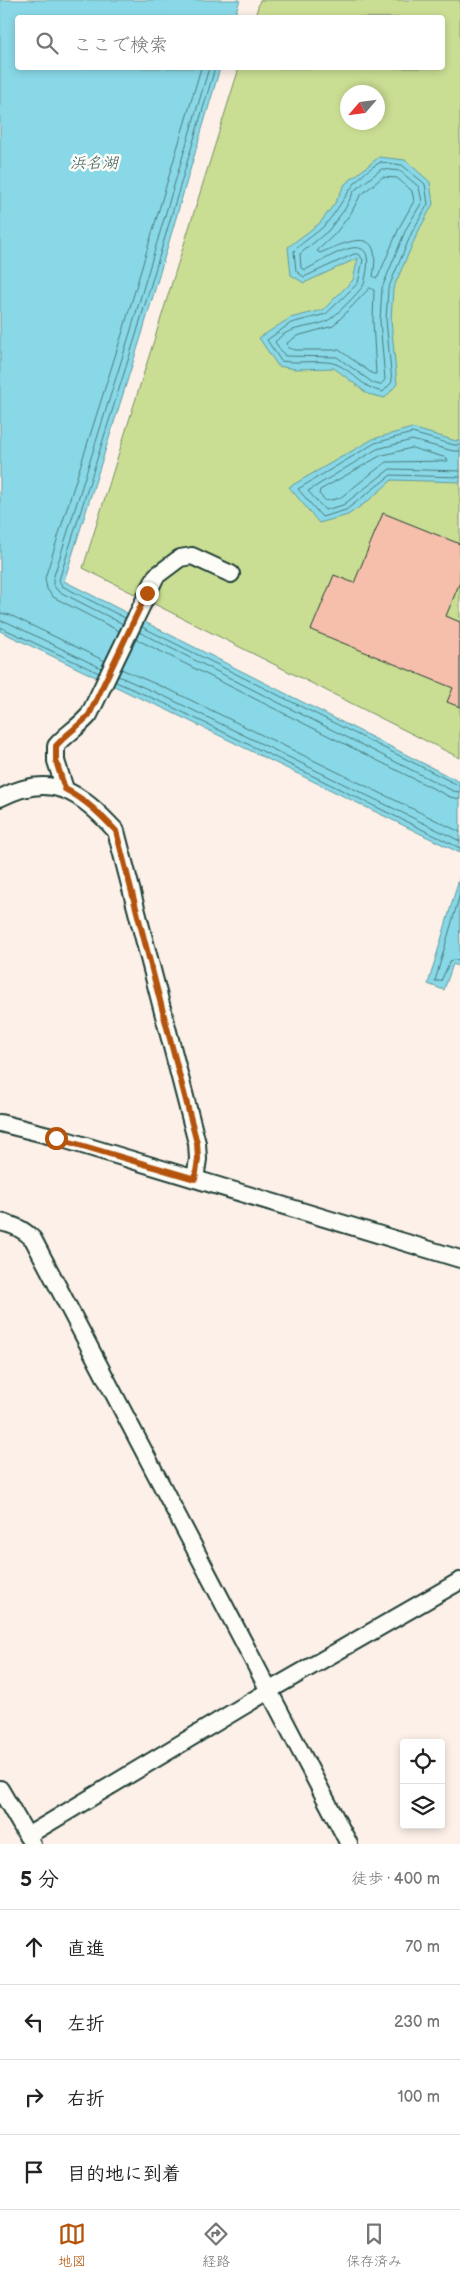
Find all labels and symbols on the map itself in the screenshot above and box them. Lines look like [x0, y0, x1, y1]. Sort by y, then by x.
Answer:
north arrow [340, 85, 385, 130]
water label: 浜名湖 [70, 154, 120, 173]
route end [136, 582, 159, 605]
route start [45, 1127, 68, 1150]

